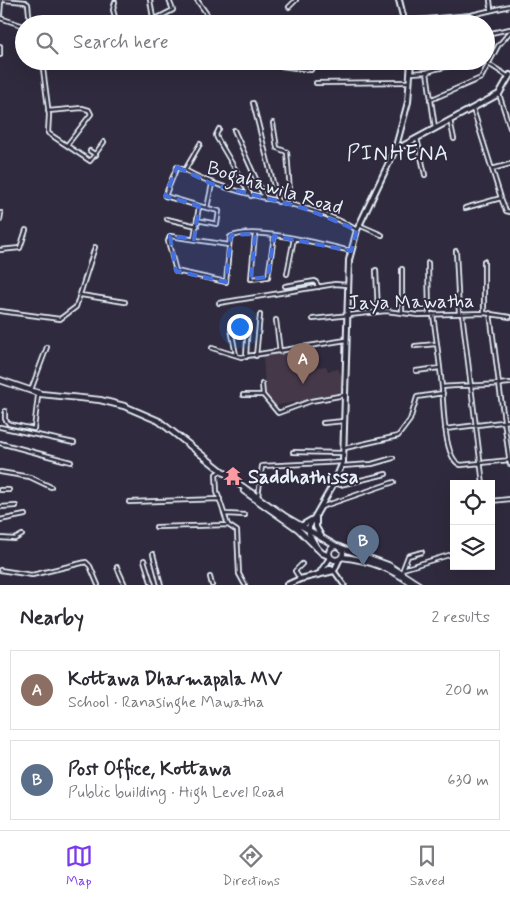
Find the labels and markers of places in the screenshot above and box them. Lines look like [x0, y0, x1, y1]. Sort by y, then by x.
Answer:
pin: A [287, 343, 319, 384]
place label: Saddhathissa [248, 464, 359, 491]
temple icon: Saddhathissa [222, 465, 244, 487]
pin: B [347, 525, 379, 566]

